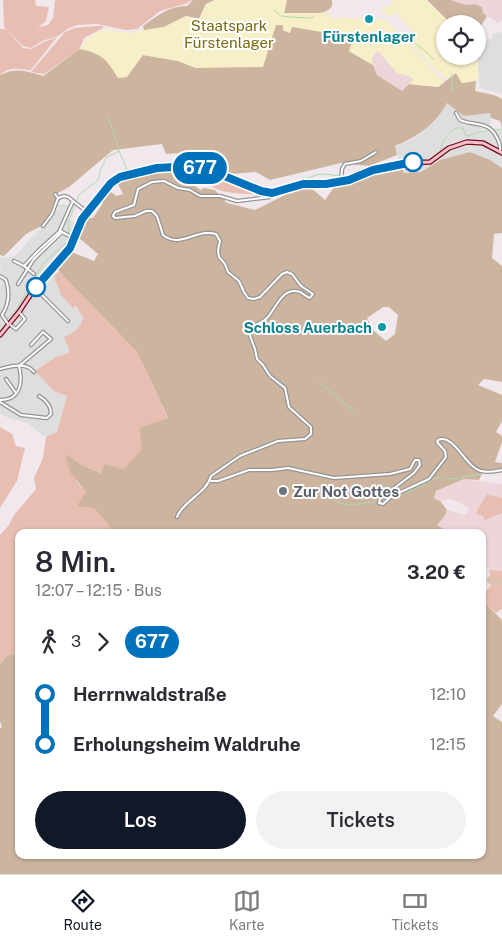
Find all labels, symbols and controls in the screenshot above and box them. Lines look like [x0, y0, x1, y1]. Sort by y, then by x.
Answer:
marker: Fürstenlager [363, 13, 375, 25]
map controls [436, 15, 486, 65]
button: locate [436, 15, 486, 65]
park label: Staatspark Fürstenlager [184, 17, 274, 51]
place label: Fürstenlager [323, 28, 416, 45]
line badge: 677 [171, 152, 229, 184]
unlabelled marker [403, 152, 423, 172]
text: 677 [183, 157, 217, 178]
unlabelled marker [26, 277, 46, 297]
place label: Schloss Auerbach [243, 319, 372, 336]
marker: Schloss Auerbach [376, 321, 388, 333]
place label: Zur Not Gottes [293, 483, 399, 500]
marker: Zur Not Gottes [277, 485, 289, 497]
text: 8 Min. [35, 545, 116, 578]
text: 3.20 € [407, 561, 466, 583]
text: 12:07 – 12:15 · Bus [35, 581, 162, 600]
icon: walk [35, 628, 63, 656]
icon: forward [89, 628, 117, 656]
text: 677 [135, 631, 169, 652]
text: 3 [71, 632, 81, 651]
text: Herrnwaldstraße [73, 683, 227, 705]
text: 12:10 [430, 685, 466, 704]
text: Erholungsheim Waldruhe [73, 733, 301, 755]
text: 12:15 [430, 735, 466, 754]
button: Los [35, 791, 246, 849]
button: Tickets [256, 791, 466, 849]
tab: Route [63, 887, 102, 933]
tab: Karte [229, 887, 265, 933]
tab: Tickets [392, 887, 438, 933]

